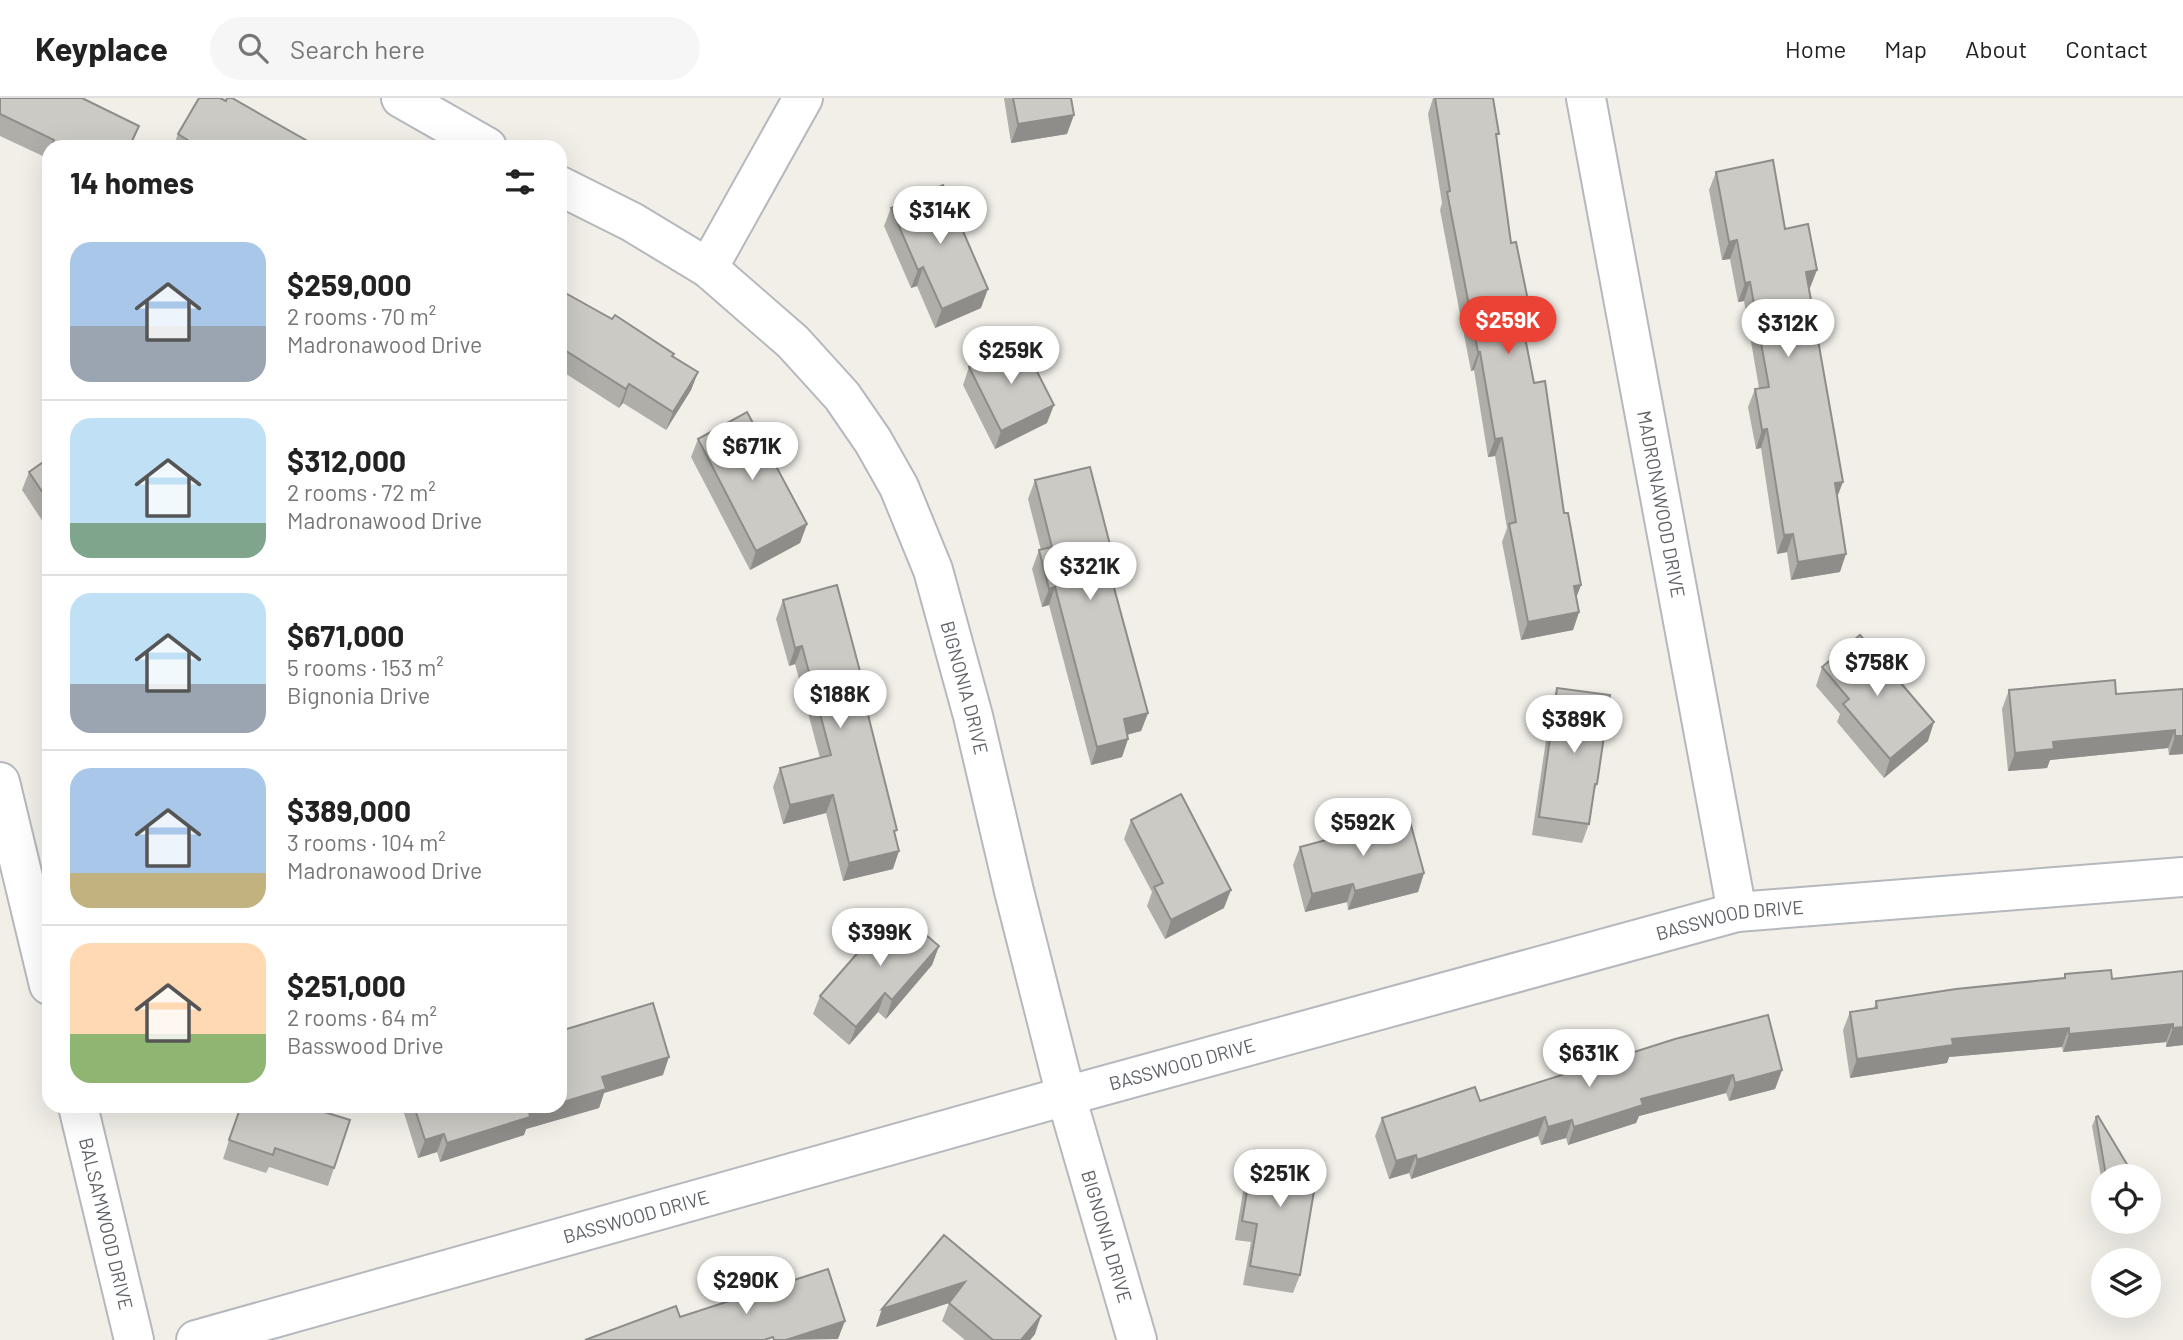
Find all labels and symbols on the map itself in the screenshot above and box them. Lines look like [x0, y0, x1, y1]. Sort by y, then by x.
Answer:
pin: $314K [891, 186, 989, 246]
pin: $259K [1459, 296, 1557, 356]
pin: $312K [1739, 300, 1837, 359]
pin: $259K [962, 327, 1060, 386]
street label: MADRONAWOOD DRIVE [1633, 408, 1690, 600]
pin: $671K [703, 422, 801, 482]
pin: $321K [1041, 542, 1139, 602]
street label: BIGNONIA DRIVE [936, 618, 994, 757]
pin: $758K [1828, 638, 1926, 698]
pin: $188K [791, 670, 889, 730]
pin: $389K [1525, 696, 1623, 755]
pin: $592K [1314, 798, 1412, 858]
street label: BASSWOOD DRIVE [1653, 895, 1805, 945]
pin: $399K [831, 908, 929, 968]
pin: $631K [1540, 1030, 1638, 1089]
street label: BASSWOOD DRIVE [1106, 1033, 1258, 1095]
street label: BALSAMWOOD DRIVE [75, 1135, 138, 1312]
pin: $251K [1231, 1150, 1329, 1209]
street label: BIGNONIA DRIVE [1077, 1167, 1138, 1305]
street label: BASSWOOD DRIVE [560, 1185, 712, 1248]
pin: $290K [697, 1256, 795, 1316]

